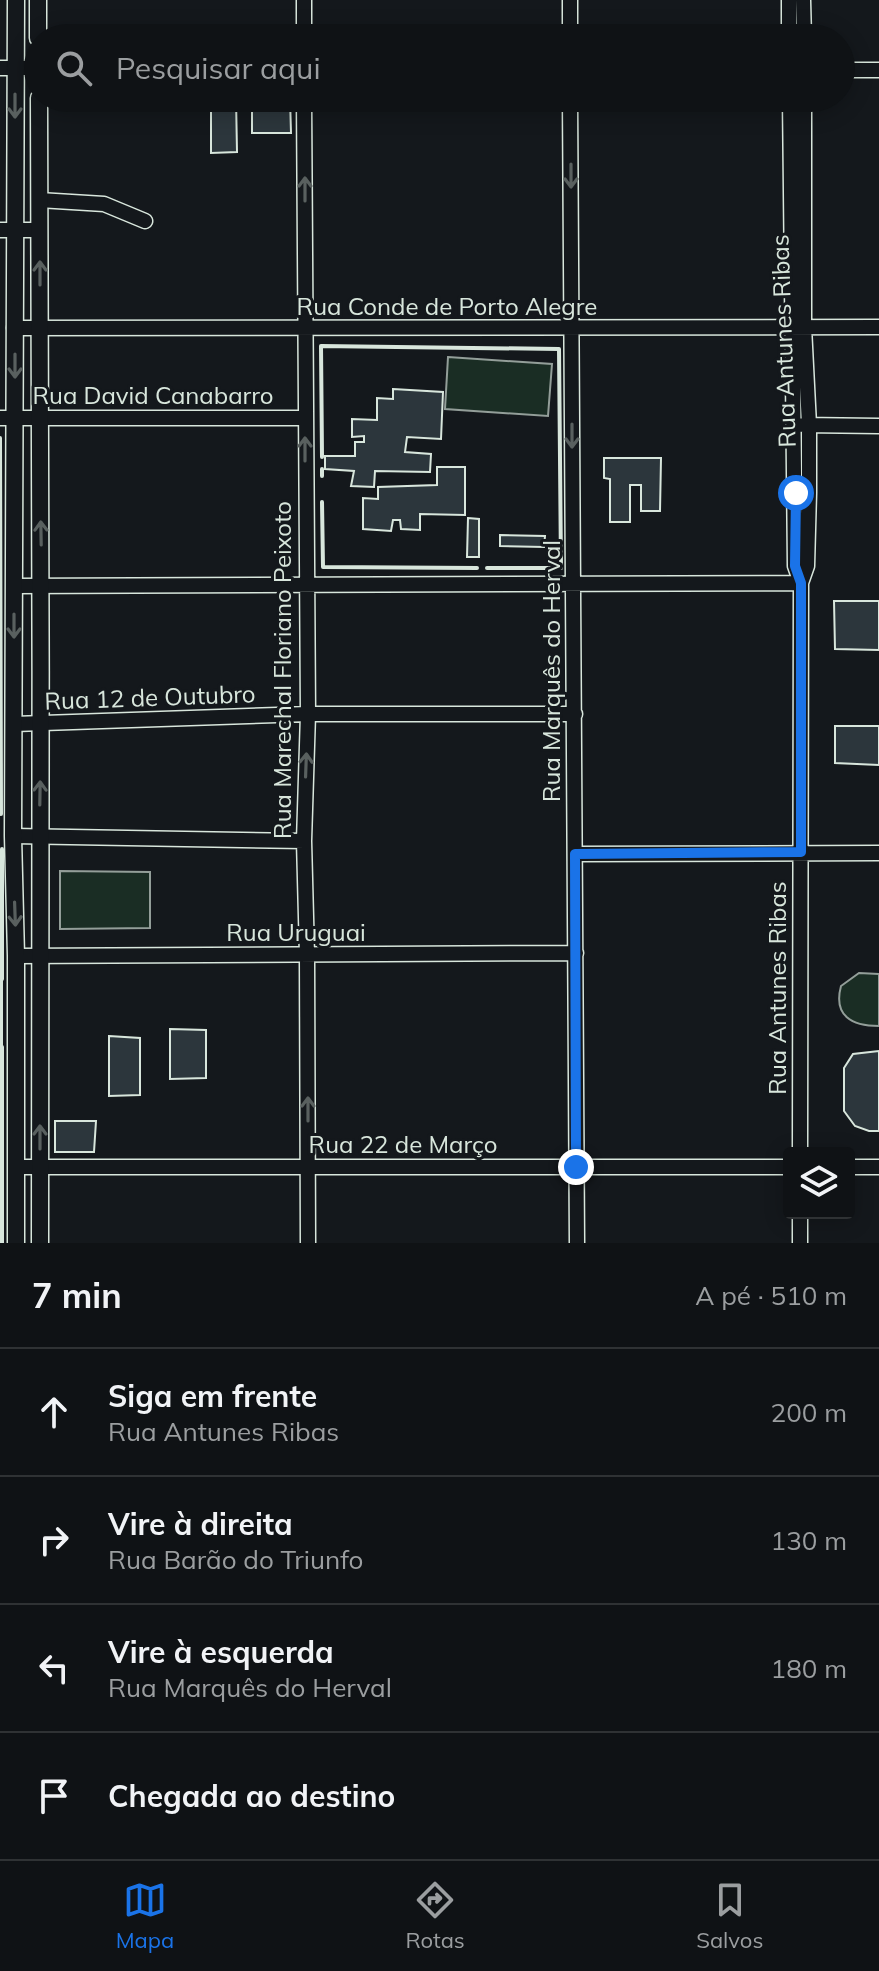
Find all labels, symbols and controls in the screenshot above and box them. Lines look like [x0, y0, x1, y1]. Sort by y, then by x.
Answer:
search box [24, 24, 855, 112]
icon: search [52, 46, 96, 90]
text: Pesquisar aqui [116, 49, 321, 87]
one-way arrow [7, 92, 23, 119]
one-way arrow [563, 162, 578, 189]
one-way arrow [297, 176, 313, 203]
street label: Rua Antunes Ribas [764, 234, 802, 448]
one-way arrow [32, 260, 48, 287]
street label: Rua Conde de Porto Alegre [297, 291, 597, 321]
one-way arrow [7, 352, 22, 379]
street label: Rua David Canabarro [32, 380, 274, 410]
one-way arrow [564, 422, 580, 449]
one-way arrow [298, 436, 313, 463]
route start [778, 475, 814, 511]
street label: Rua Marechal Floriano Peixoto [267, 501, 297, 839]
one-way arrow [33, 520, 49, 547]
street label: Rua Marquês do Herval [536, 540, 566, 802]
one-way arrow [6, 612, 22, 639]
street label: Rua 12 de Outubro [44, 678, 256, 716]
one-way arrow [299, 752, 314, 779]
one-way arrow [32, 780, 47, 807]
street label: Rua Antunes Ribas [762, 881, 792, 1095]
one-way arrow [7, 900, 22, 927]
street label: Rua Uruguai [226, 917, 366, 947]
one-way arrow [300, 1096, 316, 1123]
one-way arrow [32, 1124, 48, 1151]
street label: Rua 22 de Março [309, 1129, 497, 1159]
map controls [783, 1147, 855, 1219]
button: layers [783, 1147, 855, 1219]
route end [558, 1149, 594, 1185]
text: 7 min [32, 1274, 122, 1317]
text: A pé · 510 m [695, 1279, 847, 1312]
text: Siga em frente [108, 1377, 317, 1415]
icon: ahead [32, 1390, 76, 1434]
text: 200 m [771, 1396, 847, 1429]
text: Rua Antunes Ribas [108, 1415, 339, 1448]
text: Vire à direita [108, 1505, 293, 1543]
icon: right [32, 1518, 76, 1562]
text: 130 m [771, 1524, 847, 1557]
text: Rua Barão do Triunfo [108, 1543, 363, 1576]
text: Vire à esquerda [108, 1633, 334, 1671]
icon: left [32, 1646, 76, 1690]
text: 180 m [771, 1652, 847, 1685]
text: Rua Marquês do Herval [108, 1671, 392, 1704]
icon: arrive [32, 1774, 76, 1818]
text: Chegada ao destino [108, 1777, 395, 1815]
tab: Mapa [116, 1878, 174, 1954]
tab: Rotas [406, 1878, 465, 1954]
tab: Salvos [696, 1878, 763, 1954]

